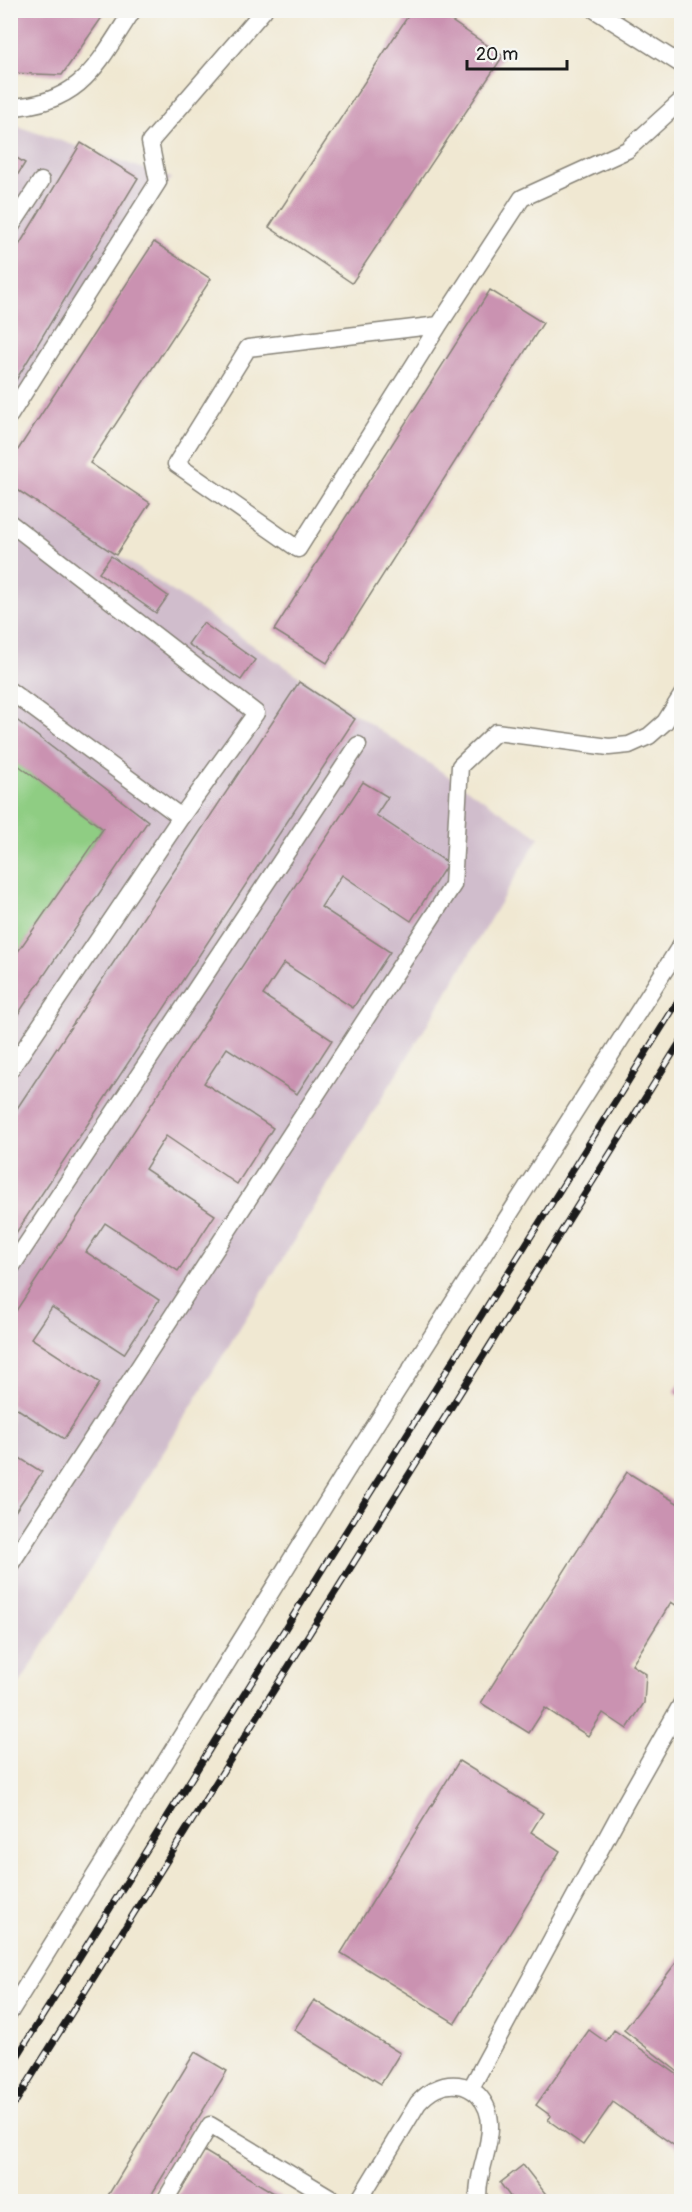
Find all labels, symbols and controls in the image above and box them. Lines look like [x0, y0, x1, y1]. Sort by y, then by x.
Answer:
scale bar [467, 33, 568, 71]
text: 20 m [476, 43, 518, 66]

